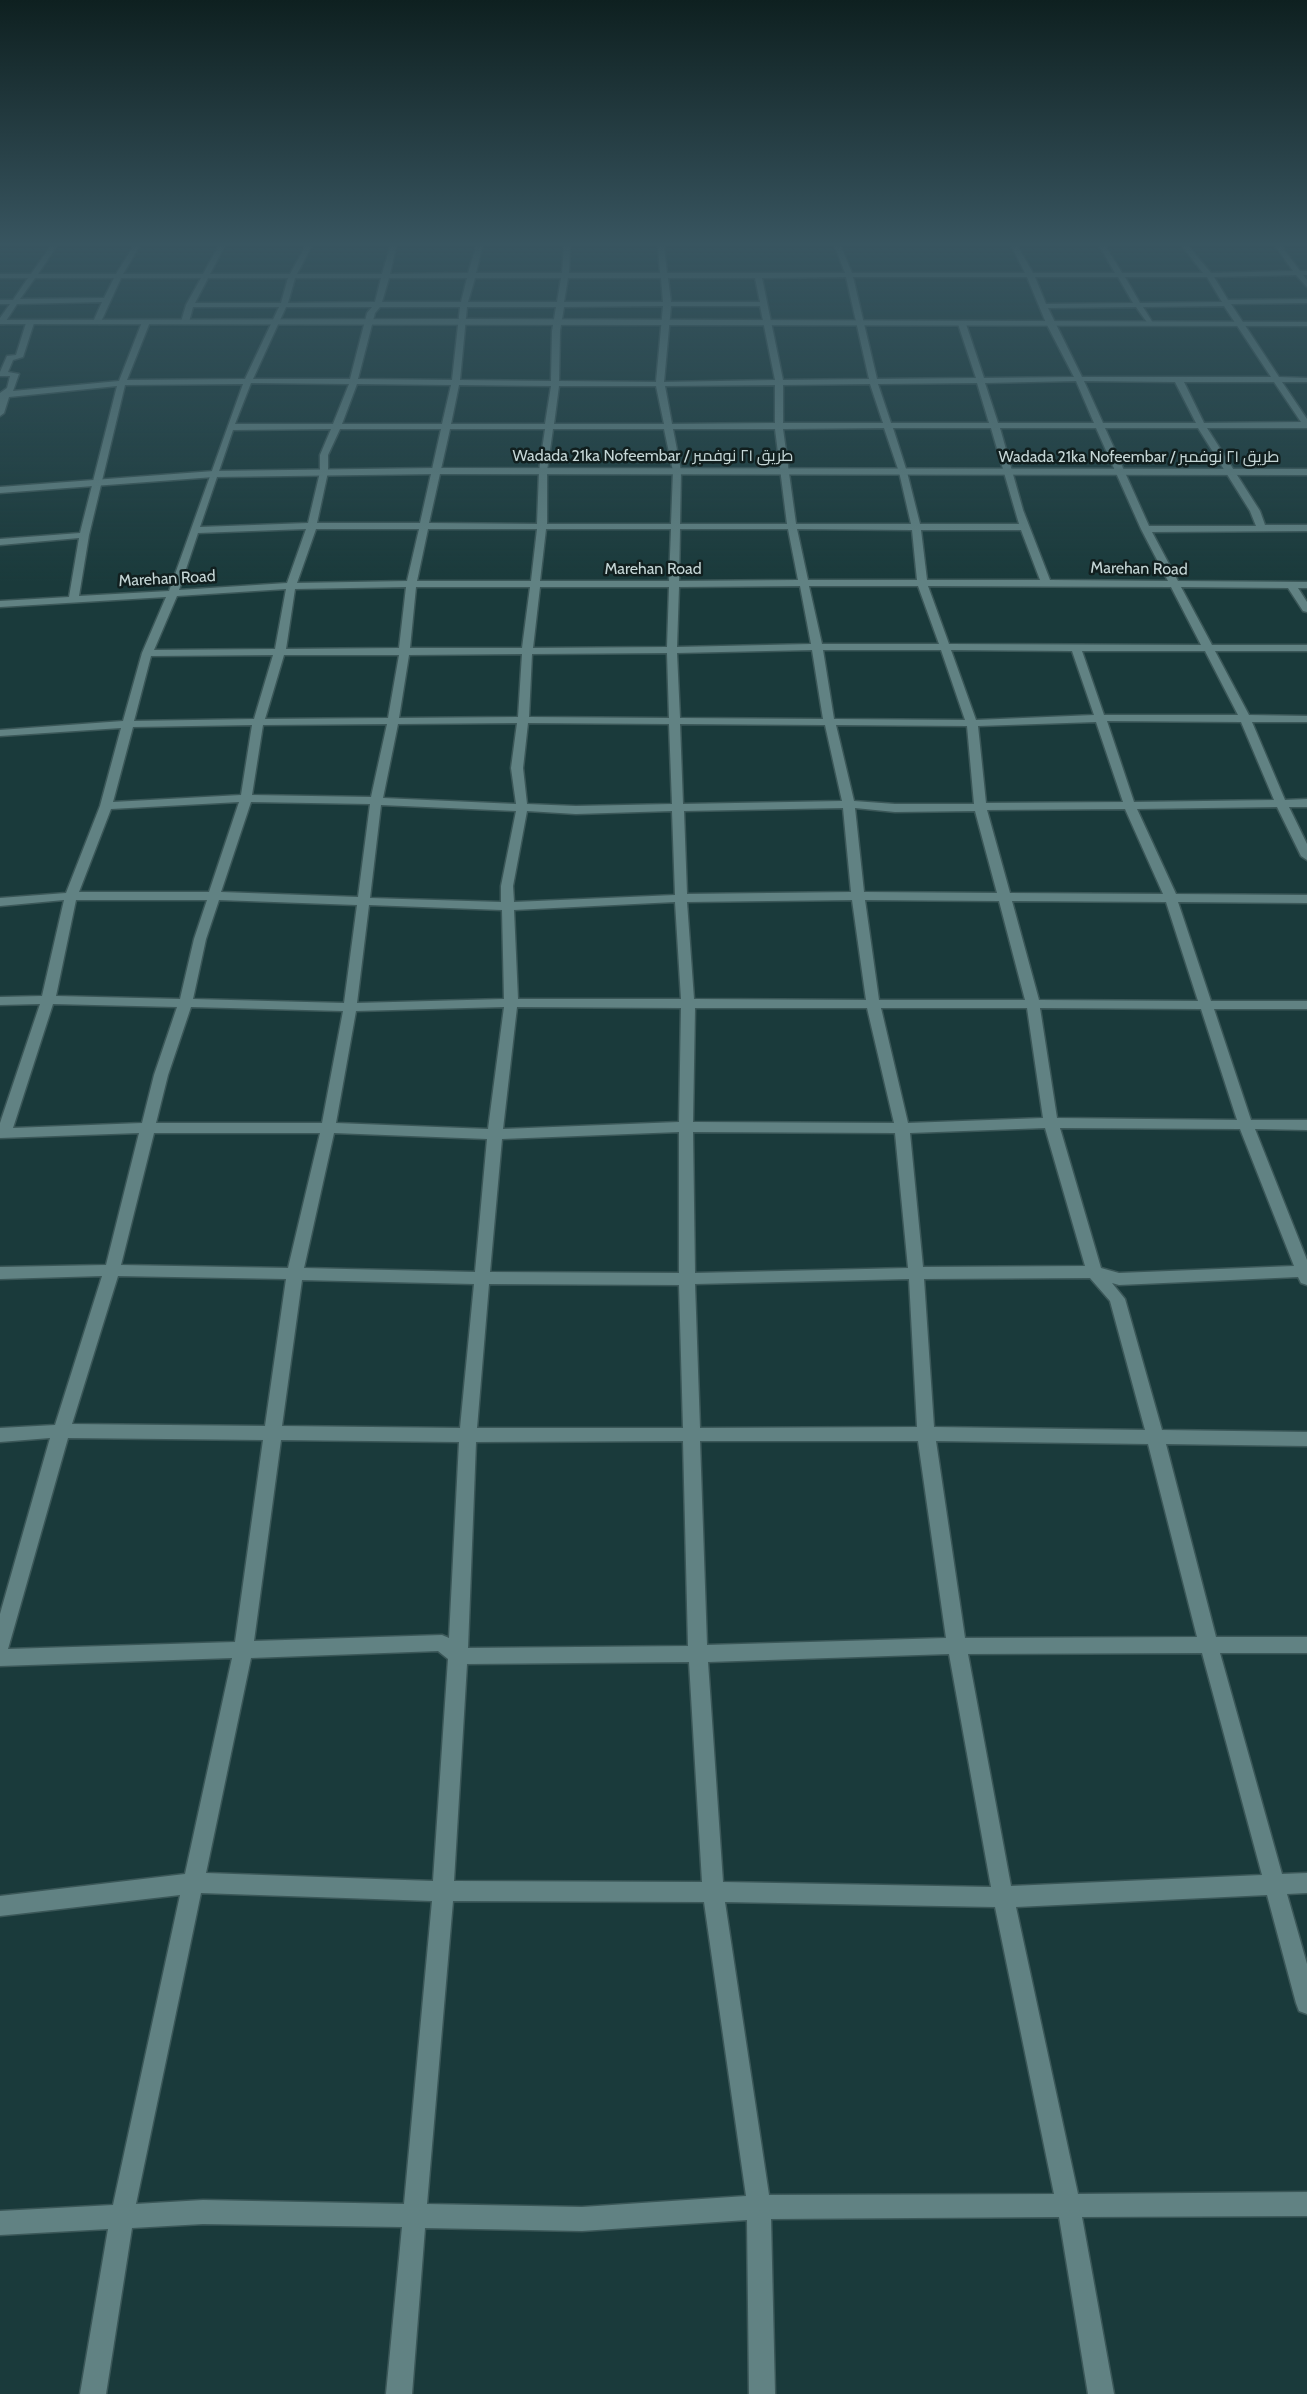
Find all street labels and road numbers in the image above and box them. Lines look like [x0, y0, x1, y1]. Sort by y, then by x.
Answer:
street label: Wadada 21ka Nofeembar / طريق ٢١ نوفمبر [513, 446, 793, 466]
street label: Wadada 21ka Nofeembar / طريق ٢١ نوفمبر [999, 447, 1279, 467]
street label: Marehan Road [604, 559, 702, 579]
street label: Marehan Road [1090, 559, 1188, 579]
street label: Marehan Road [118, 567, 216, 591]

